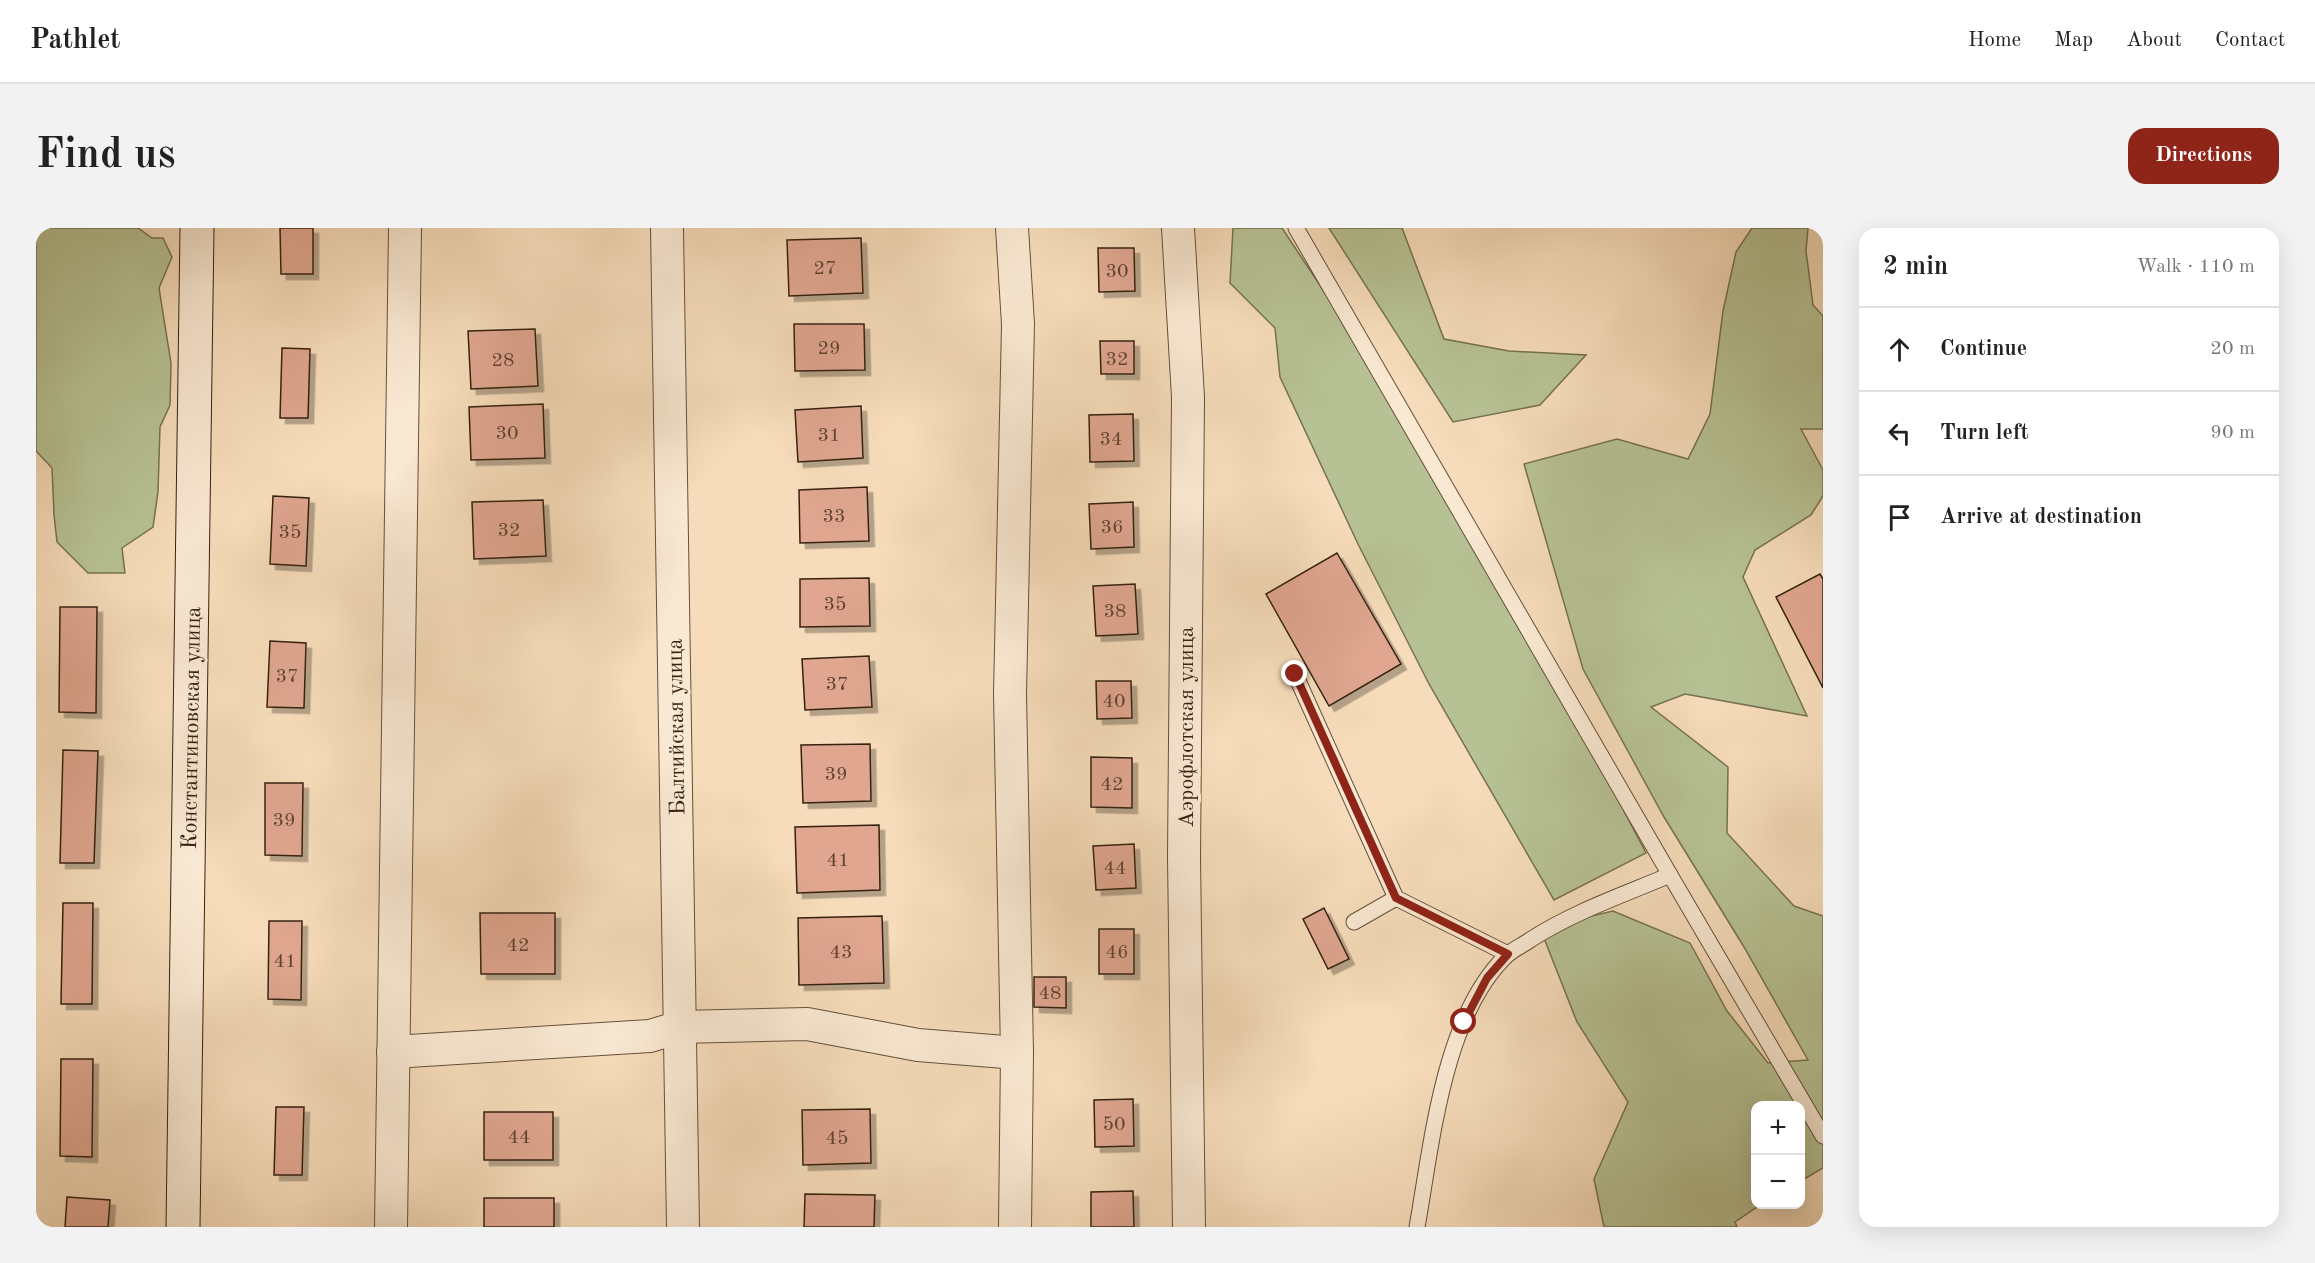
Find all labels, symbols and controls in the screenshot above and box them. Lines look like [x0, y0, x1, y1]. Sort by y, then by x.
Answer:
text: Pathlet [30, 27, 121, 55]
text: Home [1968, 30, 2021, 51]
text: Map [2054, 30, 2093, 51]
text: About [2126, 30, 2182, 51]
text: Contact [2215, 30, 2285, 51]
button: Directions [2128, 128, 2279, 184]
text: Find us [36, 135, 175, 177]
text: 2 min [1883, 254, 1948, 280]
text: Walk · 110 m [2136, 257, 2255, 277]
house number: 27 [813, 259, 837, 279]
house number: 30 [1105, 262, 1129, 282]
icon: ahead [1883, 333, 1916, 366]
text: Continue [1940, 338, 2027, 360]
house number: 29 [817, 339, 841, 359]
text: 20 m [2210, 339, 2255, 359]
house number: 32 [1105, 350, 1129, 370]
house number: 28 [491, 351, 515, 371]
icon: left [1883, 417, 1916, 450]
text: Turn left [1940, 422, 2029, 444]
text: 90 m [2210, 423, 2255, 443]
house number: 30 [495, 424, 519, 444]
house number: 31 [817, 426, 841, 446]
house number: 34 [1099, 430, 1123, 450]
icon: arrive [1883, 501, 1916, 534]
text: Arrive at destination [1940, 506, 2142, 528]
house number: 33 [822, 507, 846, 527]
house number: 36 [1100, 518, 1124, 538]
house number: 32 [497, 521, 521, 541]
house number: 35 [278, 523, 302, 543]
house number: 35 [823, 595, 847, 615]
house number: 38 [1103, 602, 1127, 622]
street label: Константиновская улица [179, 606, 205, 850]
street label: Аэрофлотская улица [1176, 626, 1198, 828]
street label: Балтийская улица [664, 638, 690, 816]
route end [1281, 660, 1307, 686]
house number: 37 [275, 667, 299, 687]
house number: 37 [825, 675, 849, 695]
house number: 40 [1102, 692, 1126, 712]
house number: 39 [824, 765, 848, 785]
house number: 42 [1100, 775, 1124, 795]
house number: 39 [272, 811, 296, 831]
house number: 41 [826, 851, 850, 871]
house number: 44 [1103, 859, 1127, 879]
house number: 42 [506, 936, 530, 956]
house number: 43 [829, 943, 853, 963]
house number: 46 [1105, 943, 1129, 963]
house number: 41 [273, 952, 297, 972]
house number: 48 [1038, 984, 1062, 1004]
route start [1450, 1008, 1476, 1034]
map controls [1751, 1101, 1805, 1209]
button: + [1751, 1101, 1805, 1155]
house number: 50 [1102, 1115, 1126, 1135]
house number: 44 [507, 1128, 531, 1148]
house number: 45 [825, 1129, 849, 1149]
button: − [1751, 1155, 1805, 1209]

